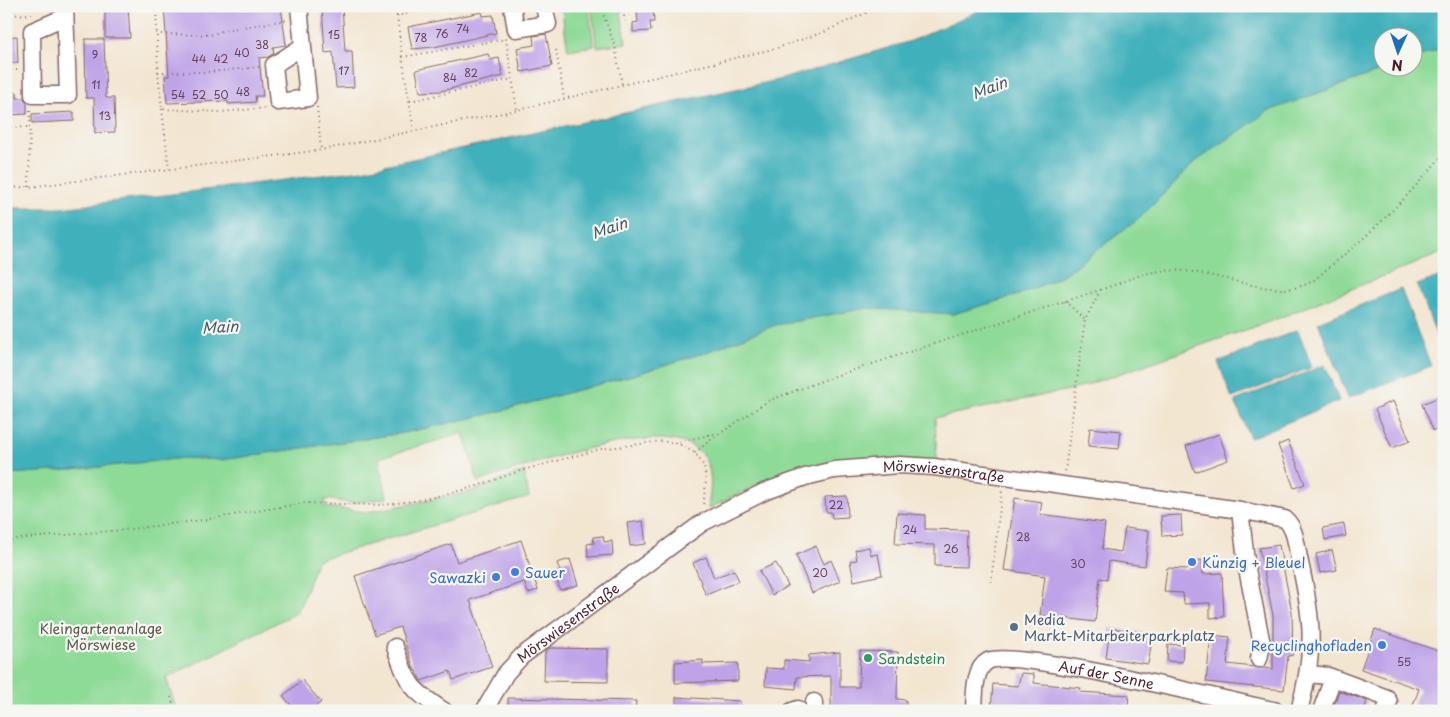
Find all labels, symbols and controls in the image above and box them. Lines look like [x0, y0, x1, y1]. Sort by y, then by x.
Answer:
house number: 74 [456, 20, 470, 37]
house number: 76 [435, 25, 449, 42]
house number: 15 [328, 26, 340, 43]
north arrow [1372, 28, 1422, 78]
house number: 78 [415, 29, 428, 46]
house number: 38 [255, 36, 269, 53]
house number: 40 [234, 44, 250, 61]
house number: 9 [92, 46, 98, 63]
house number: 44 [192, 50, 206, 67]
house number: 42 [214, 50, 229, 67]
text: N [1391, 55, 1403, 76]
house number: 17 [339, 62, 350, 79]
house number: 82 [464, 64, 478, 81]
house number: 84 [443, 69, 457, 86]
water label: Main [968, 69, 1011, 104]
house number: 11 [91, 76, 101, 93]
house number: 48 [236, 83, 250, 100]
house number: 54 [171, 86, 185, 103]
house number: 52 [192, 86, 206, 103]
house number: 50 [213, 86, 229, 103]
house number: 13 [99, 107, 111, 124]
water label: Main [588, 210, 631, 244]
water label: Main [201, 314, 240, 338]
street label: Mörswiesenstraße [882, 454, 1006, 487]
house number: 22 [829, 496, 843, 513]
house number: 24 [903, 521, 917, 538]
house number: 28 [1016, 528, 1030, 545]
house number: 26 [943, 540, 959, 557]
place label: Künzig + Bleuel [1202, 552, 1305, 573]
house number: 30 [1070, 555, 1086, 572]
marker: Künzig + Bleuel [1186, 556, 1198, 568]
place label: Sauer [525, 562, 565, 583]
house number: 20 [812, 564, 828, 581]
marker: Sauer [509, 566, 521, 578]
place label: Sawazki [429, 567, 486, 588]
marker: Sawazki [490, 571, 502, 583]
street label: Mörswiesenstraße [512, 577, 623, 667]
place label: Media Markt-Mitarbeiterparkplatz [1024, 609, 1215, 646]
park label: Kleingartenanlage Mörswiese [40, 618, 162, 655]
marker: Media Markt-Mitarbeiterparkplatz [1008, 621, 1020, 633]
place label: Recyclinghofladen [1251, 635, 1372, 656]
marker: Recyclinghofladen [1376, 639, 1388, 651]
place label: Sandstein [878, 648, 945, 669]
marker: Sandstein [862, 652, 874, 664]
house number: 55 [1397, 653, 1411, 670]
street label: Auf der Senne [1057, 655, 1156, 694]

